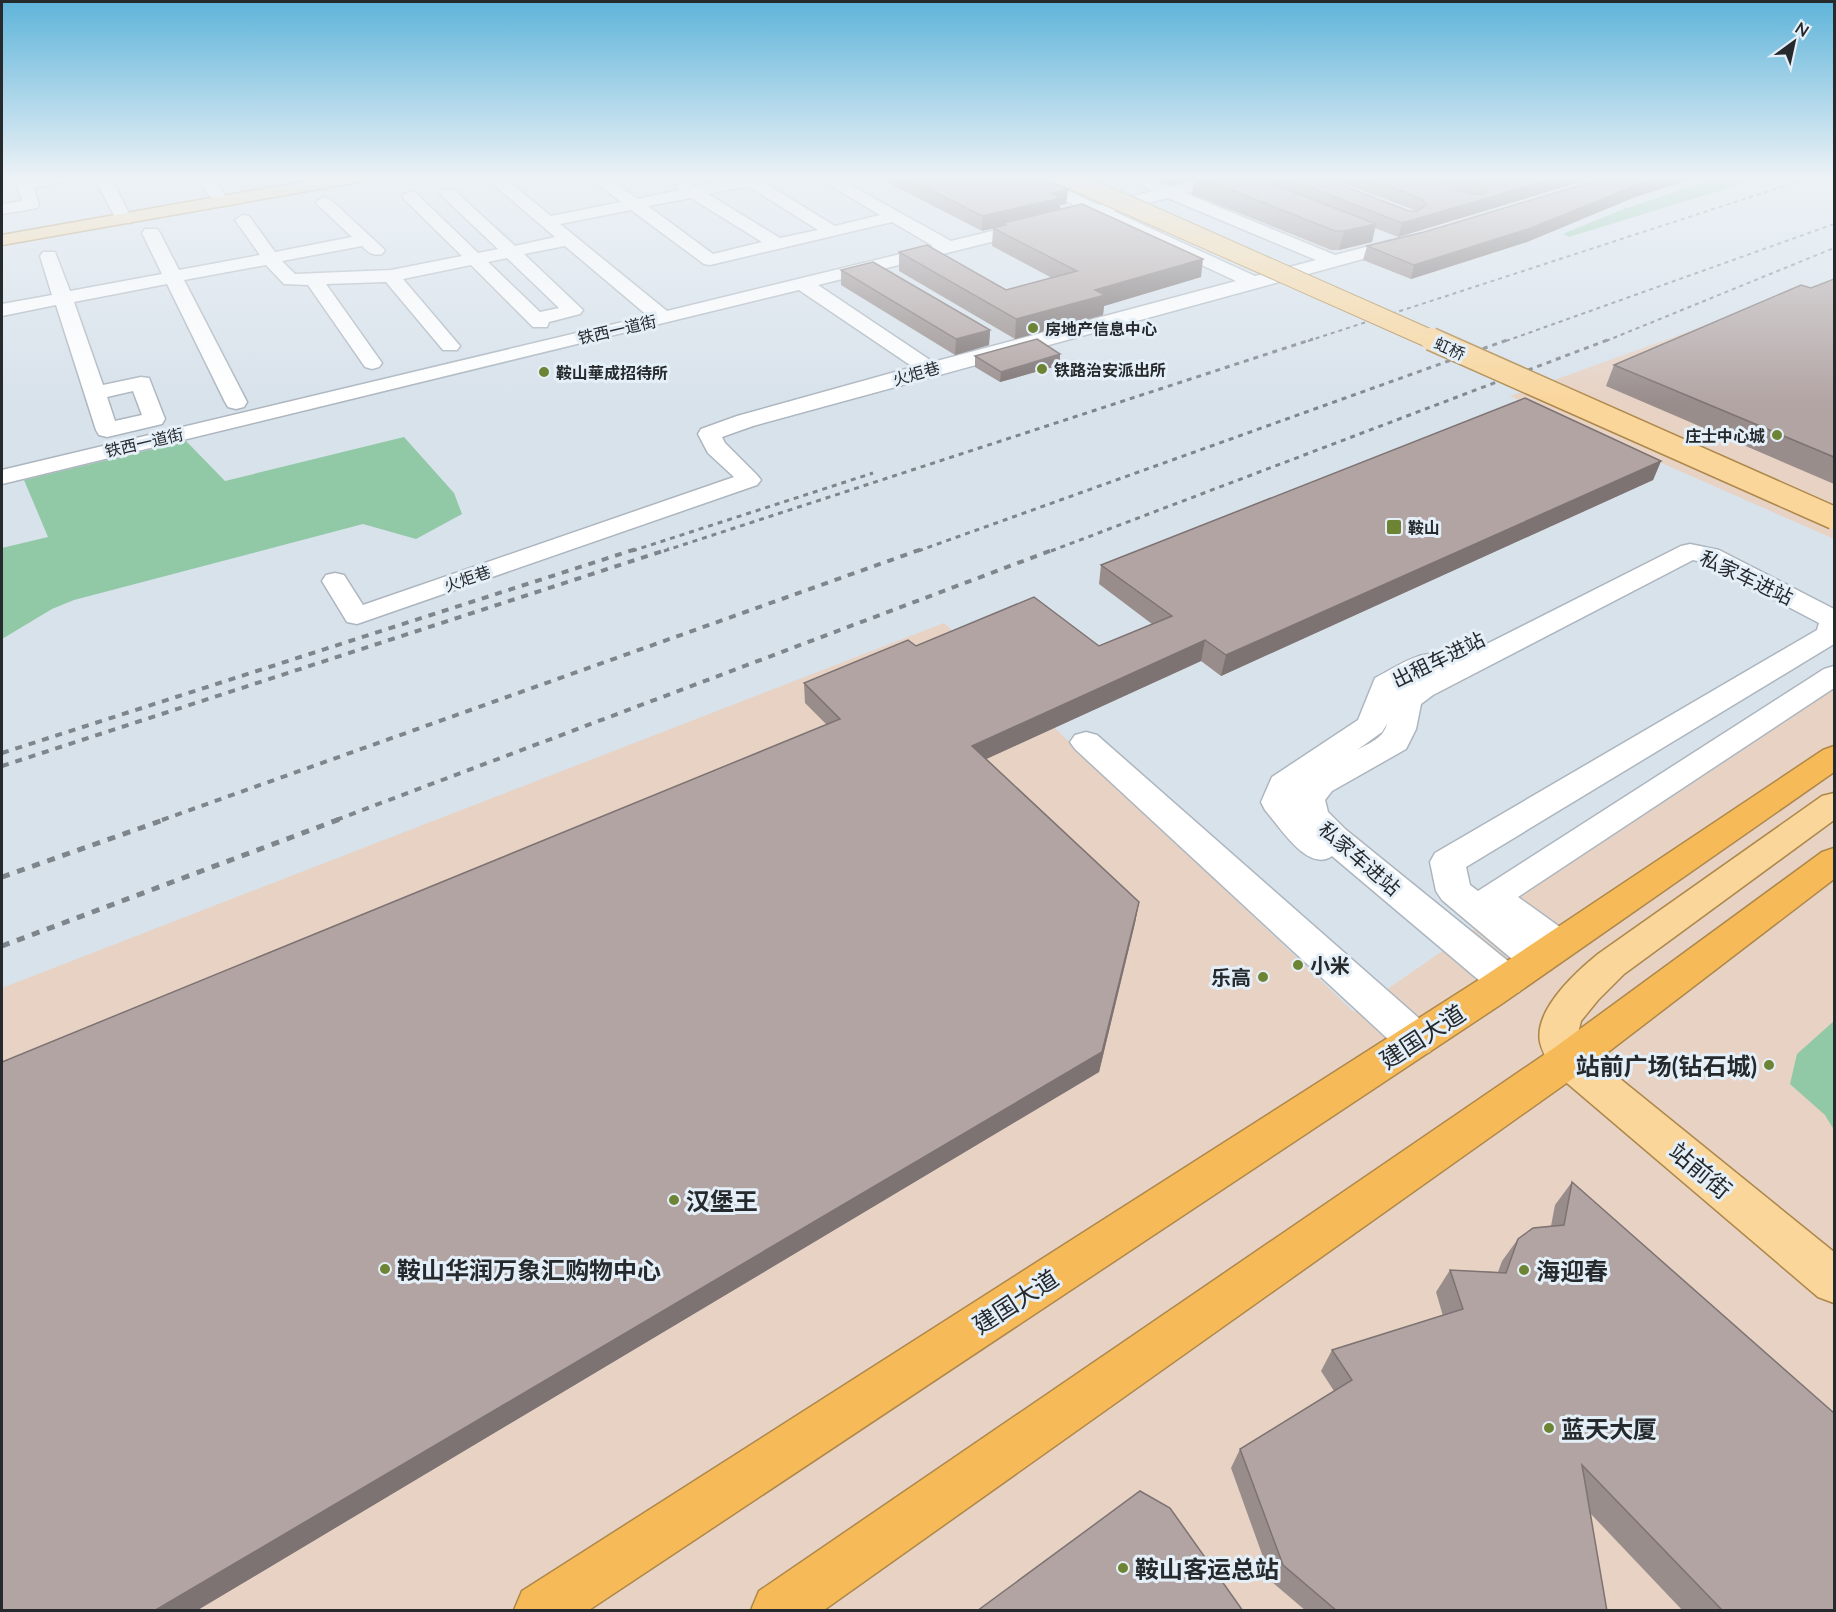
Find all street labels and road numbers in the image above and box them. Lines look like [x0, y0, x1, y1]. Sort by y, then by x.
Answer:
street label: 铁西一道街 [576, 311, 658, 347]
street label: 虹桥 [1432, 333, 1468, 363]
street label: 火炬巷 [890, 357, 942, 389]
street label: 铁西一道街 [103, 424, 185, 460]
street label: 私家车进站 [1697, 545, 1797, 609]
street label: 火炬巷 [441, 561, 493, 595]
street label: 出租车进站 [1388, 626, 1488, 692]
street label: 私家车进站 [1314, 816, 1406, 900]
street label: 建国大道 [1374, 998, 1470, 1074]
street label: 站前街 [1664, 1136, 1738, 1204]
street label: 建国大道 [967, 1263, 1063, 1339]

